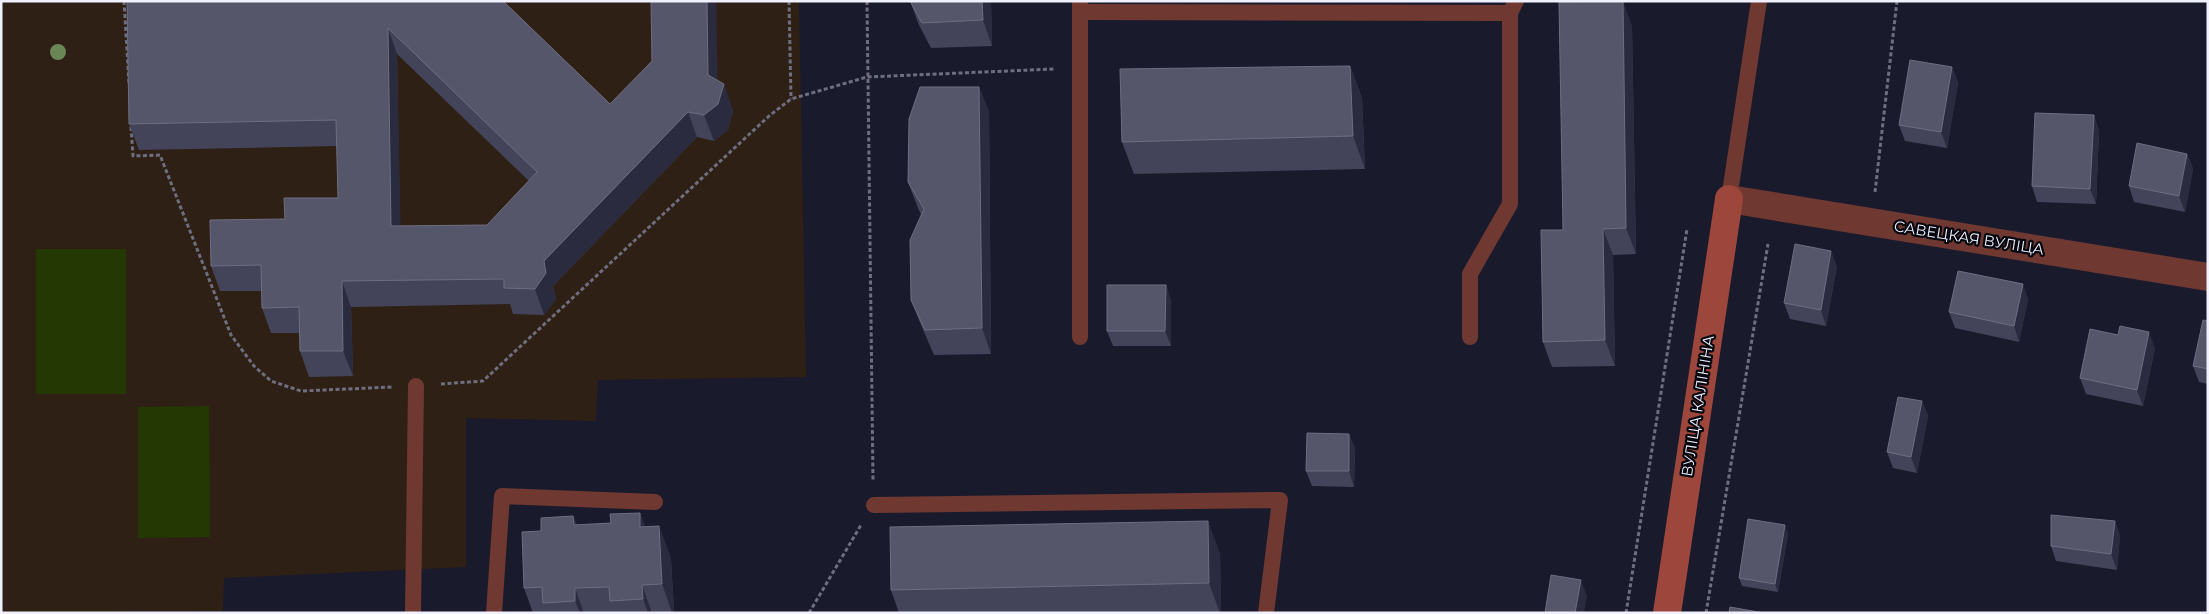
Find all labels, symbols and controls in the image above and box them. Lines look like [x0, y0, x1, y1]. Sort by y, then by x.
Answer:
street label: САВЕЦКАЯ ВУЛІЦА [1893, 216, 2045, 259]
street label: ВУЛІЦА КАЛІНІНА [1677, 334, 1718, 478]

